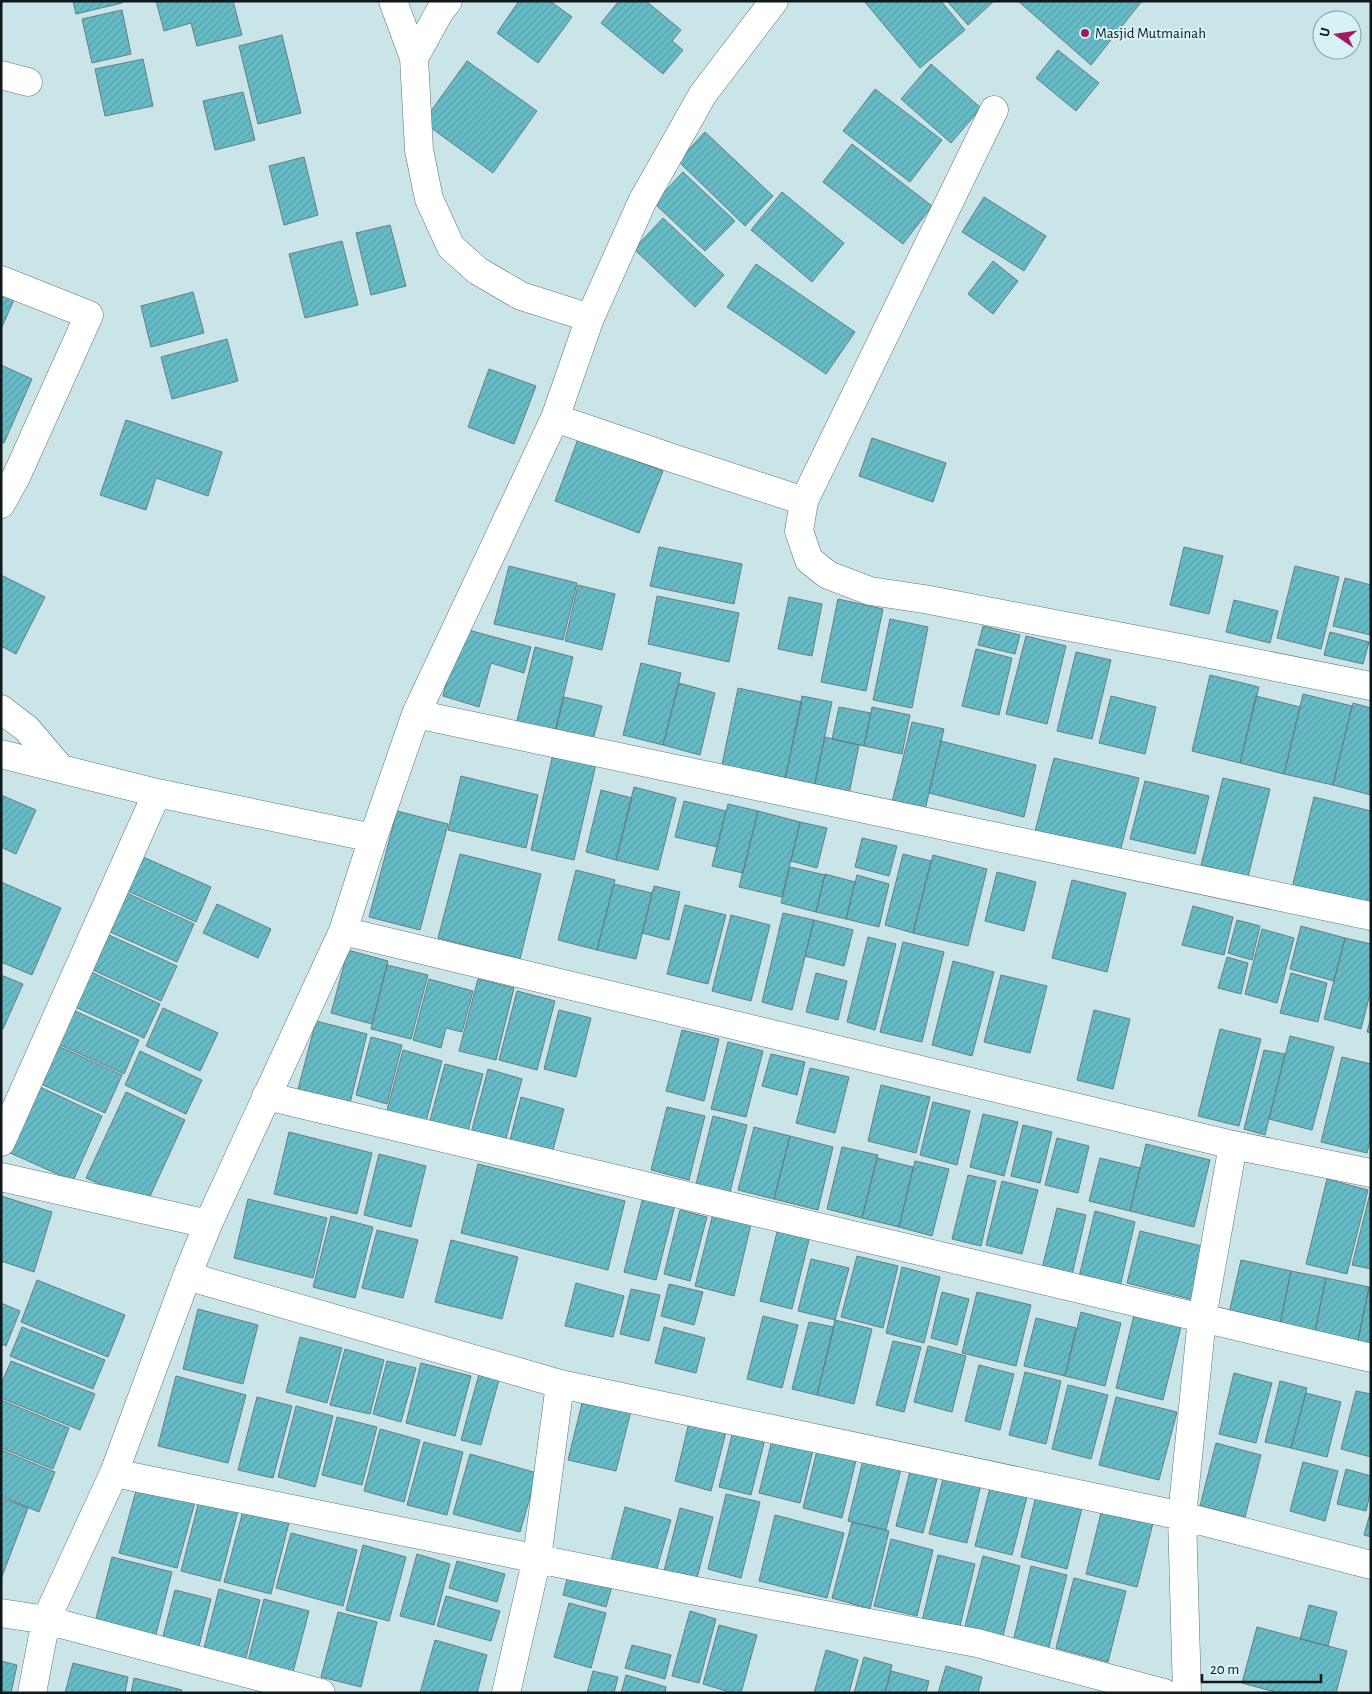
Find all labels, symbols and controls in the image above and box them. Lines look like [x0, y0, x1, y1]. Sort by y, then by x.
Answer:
north arrow [1312, 10, 1362, 60]
place label: Masjid Mutmainah [1095, 26, 1206, 41]
text: U [1317, 26, 1333, 38]
marker: Masjid Mutmainah [1079, 27, 1091, 39]
scale bar [1202, 1652, 1321, 1684]
text: 20 m [1210, 1662, 1239, 1677]

